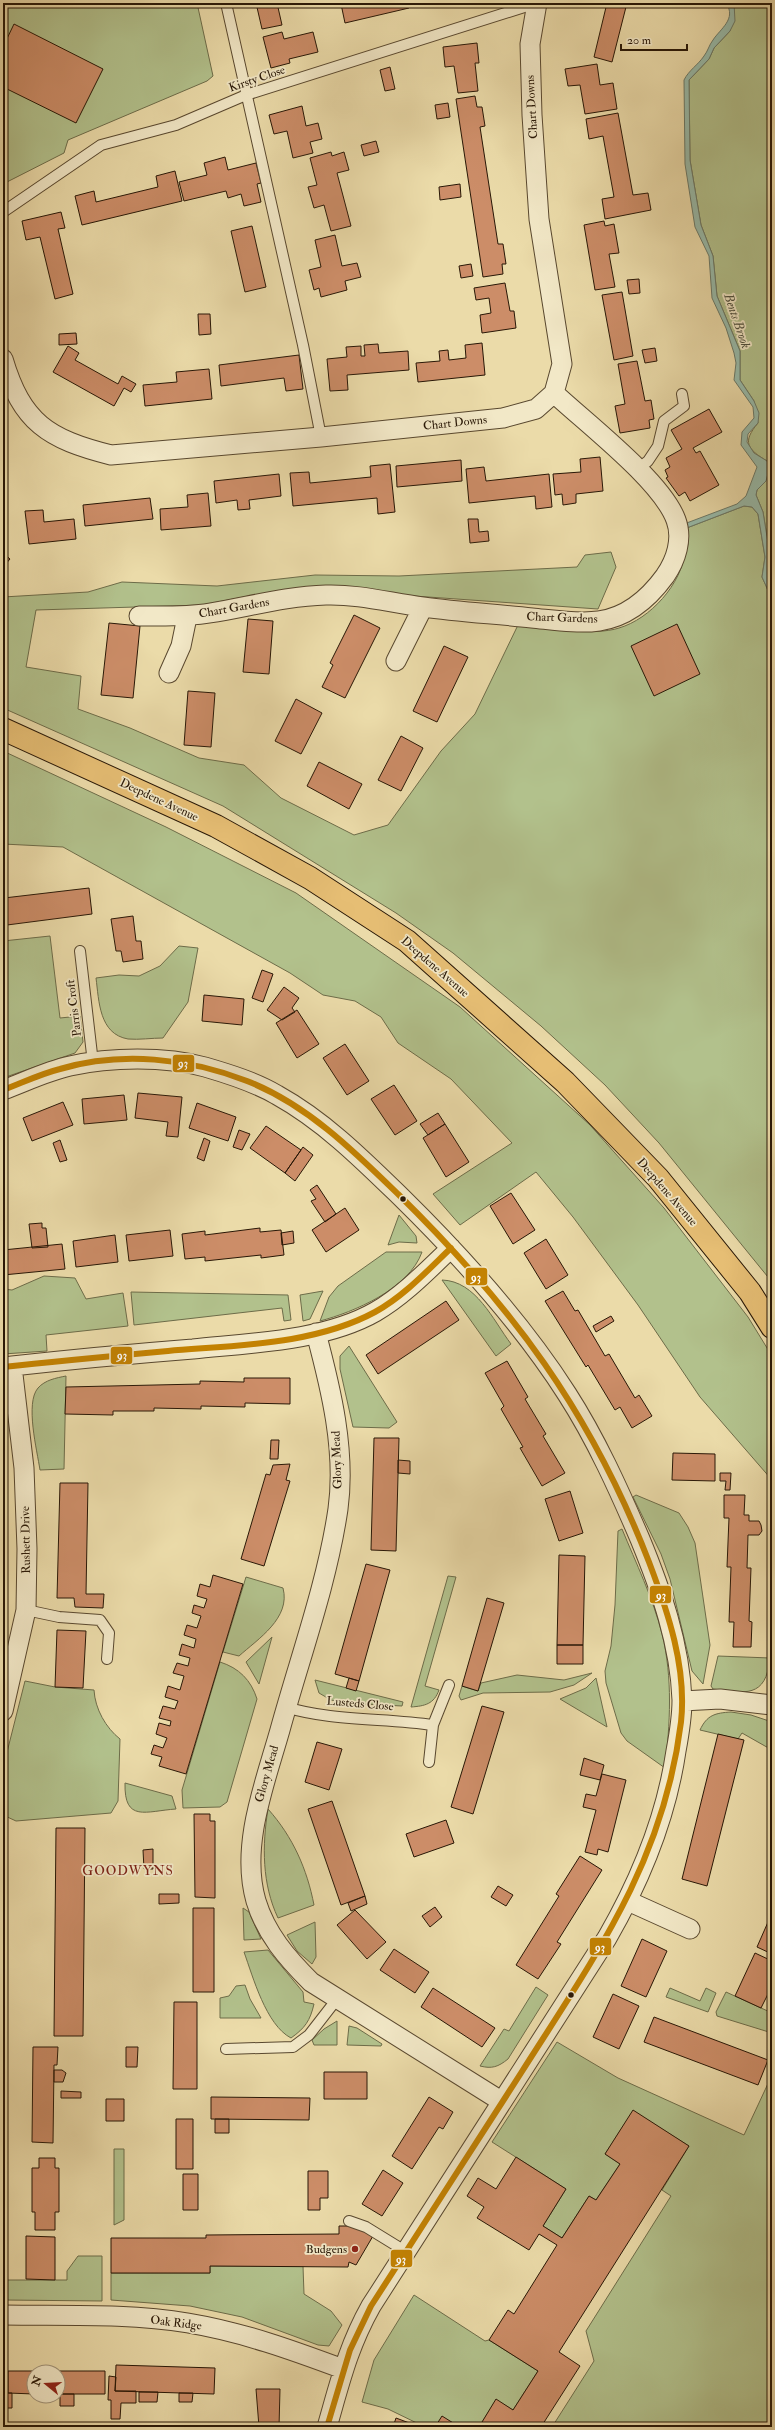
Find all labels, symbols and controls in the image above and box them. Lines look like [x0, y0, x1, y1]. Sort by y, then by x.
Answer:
scale bar [621, 26, 687, 52]
text: 20 m [627, 33, 652, 48]
street label: Kirsty Close [227, 62, 287, 96]
street label: Chart Downs [523, 75, 541, 139]
water label: Bents Brook [720, 290, 754, 351]
street label: Chart Downs [422, 412, 488, 434]
street label: Chart Gardens [197, 594, 271, 622]
street label: Chart Gardens [526, 609, 598, 627]
street label: Deepdene Avenue [117, 775, 201, 825]
street label: Deepdene Avenue [398, 933, 472, 1001]
street label: Parris Croft [63, 979, 85, 1037]
line badge: 93 [172, 1054, 195, 1073]
text: 93 [177, 1057, 188, 1070]
street label: Deepdene Avenue [633, 1155, 701, 1229]
unlabelled marker [398, 1194, 408, 1204]
line badge: 93 [465, 1267, 488, 1286]
text: 93 [470, 1271, 481, 1284]
line badge: 93 [110, 1346, 133, 1365]
text: 93 [116, 1349, 127, 1362]
street label: Glory Mead [328, 1430, 346, 1489]
street label: Rushett Drive [18, 1506, 34, 1574]
line badge: 93 [649, 1585, 672, 1604]
text: 93 [655, 1589, 666, 1602]
street label: Lusteds Close [326, 1694, 394, 1714]
street label: Glory Mead [252, 1744, 282, 1804]
district label: GOODWYNS [82, 1863, 174, 1879]
line badge: 93 [589, 1937, 612, 1956]
text: 93 [594, 1941, 605, 1954]
unlabelled marker [566, 1990, 576, 2000]
place label: Budgens [306, 2242, 347, 2257]
marker: Budgens [350, 2244, 360, 2254]
line badge: 93 [390, 2249, 413, 2268]
text: 93 [395, 2253, 406, 2266]
street label: Oak Ridge [150, 2312, 202, 2334]
north arrow [26, 2364, 66, 2404]
text: N [29, 2373, 45, 2389]

